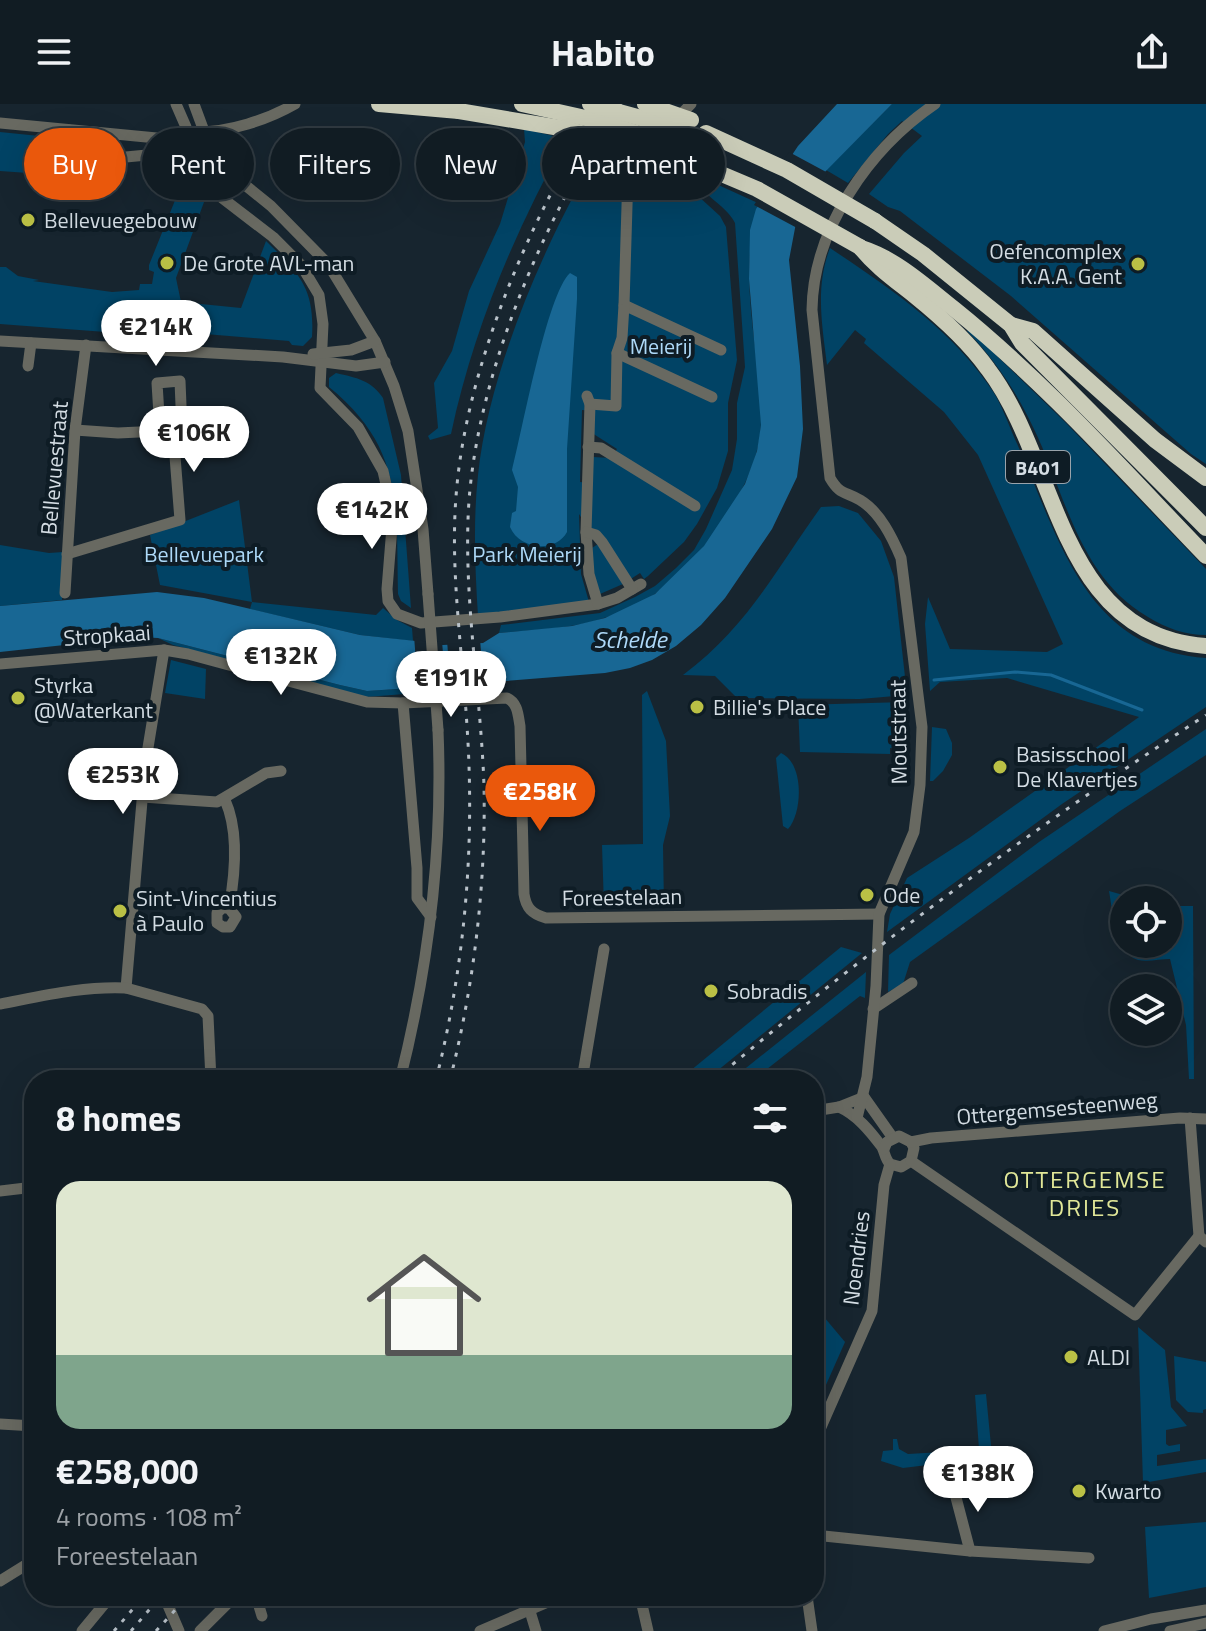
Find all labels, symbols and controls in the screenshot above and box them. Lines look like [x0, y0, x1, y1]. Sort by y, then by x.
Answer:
text: Habito [551, 25, 655, 80]
icon: menu [32, 30, 76, 74]
icon: share [1130, 30, 1174, 74]
chip: Buy [24, 128, 126, 200]
chip: Rent [142, 128, 254, 200]
chip: Filters [270, 128, 400, 200]
chip: New [416, 128, 526, 200]
chip: Apartment [542, 128, 725, 200]
place label: Bellevuegebouw [44, 203, 197, 237]
marker: Bellevuegebouw [19, 211, 37, 229]
place label: Oefencomplex K.A.A. Gent [989, 234, 1122, 293]
place label: De Grote AVL-man [183, 246, 354, 280]
marker: De Grote AVL-man [158, 254, 176, 272]
marker: Oefencomplex K.A.A. Gent [1129, 255, 1147, 273]
pin: €214K [100, 300, 212, 368]
text: €214K [119, 306, 193, 345]
park label: Meierij [630, 329, 692, 363]
street label: Bellevuestraat [31, 399, 77, 536]
pin: €106K [138, 406, 250, 474]
text: €106K [157, 412, 231, 451]
road number: B401 [1006, 451, 1070, 483]
pin: €142K [316, 483, 428, 551]
text: €142K [335, 489, 409, 528]
park label: Bellevuepark [144, 537, 264, 571]
park label: Park Meierij [472, 537, 582, 571]
street label: Stropkaai [62, 615, 152, 655]
water label: Schelde [593, 621, 668, 657]
pin: €132K [225, 629, 337, 697]
text: €132K [244, 635, 318, 674]
pin: €191K [395, 651, 507, 719]
text: €191K [414, 657, 488, 696]
place label: Styrka @Waterkant [34, 668, 153, 727]
street label: Moutstraat [880, 679, 916, 785]
marker: Styrka @Waterkant [9, 689, 27, 707]
place label: Billie's Place [713, 690, 826, 724]
marker: Billie's Place [688, 698, 706, 716]
place label: Basisschool De Klavertjes [1016, 737, 1138, 796]
pin: €253K [67, 748, 179, 816]
text: €253K [86, 754, 160, 793]
marker: Basisschool De Klavertjes [991, 758, 1009, 776]
pin: €258K [484, 765, 596, 833]
text: €258K [503, 771, 577, 810]
place label: Ode [883, 878, 920, 912]
street label: Foreestelaan [562, 879, 682, 915]
place label: Sint-Vincentius à Paulo [136, 881, 277, 940]
marker: Ode [858, 886, 876, 904]
map controls [1110, 886, 1182, 1046]
button: locate [1110, 886, 1182, 958]
marker: Sint-Vincentius à Paulo [111, 902, 129, 920]
place label: Sobradis [727, 974, 807, 1008]
button: layers [1110, 974, 1182, 1046]
marker: Sobradis [702, 982, 720, 1000]
street label: Ottergemsesteenweg [955, 1082, 1159, 1134]
text: 8 homes [56, 1092, 181, 1144]
icon: filters [748, 1096, 792, 1140]
district label: OTTERGEMSE DRIES [1003, 1161, 1167, 1225]
street label: Noendries [833, 1209, 879, 1307]
icon: home [352, 1233, 496, 1377]
place label: ALDI [1087, 1340, 1130, 1374]
marker: ALDI [1062, 1348, 1080, 1366]
text: €258,000 [56, 1445, 198, 1497]
pin: €138K [922, 1446, 1034, 1514]
text: €138K [941, 1452, 1015, 1491]
place label: Kwarto [1095, 1474, 1162, 1508]
marker: Kwarto [1070, 1482, 1088, 1500]
text: 4 rooms · 108 m² [56, 1497, 242, 1536]
text: Foreestelaan [56, 1536, 198, 1575]

